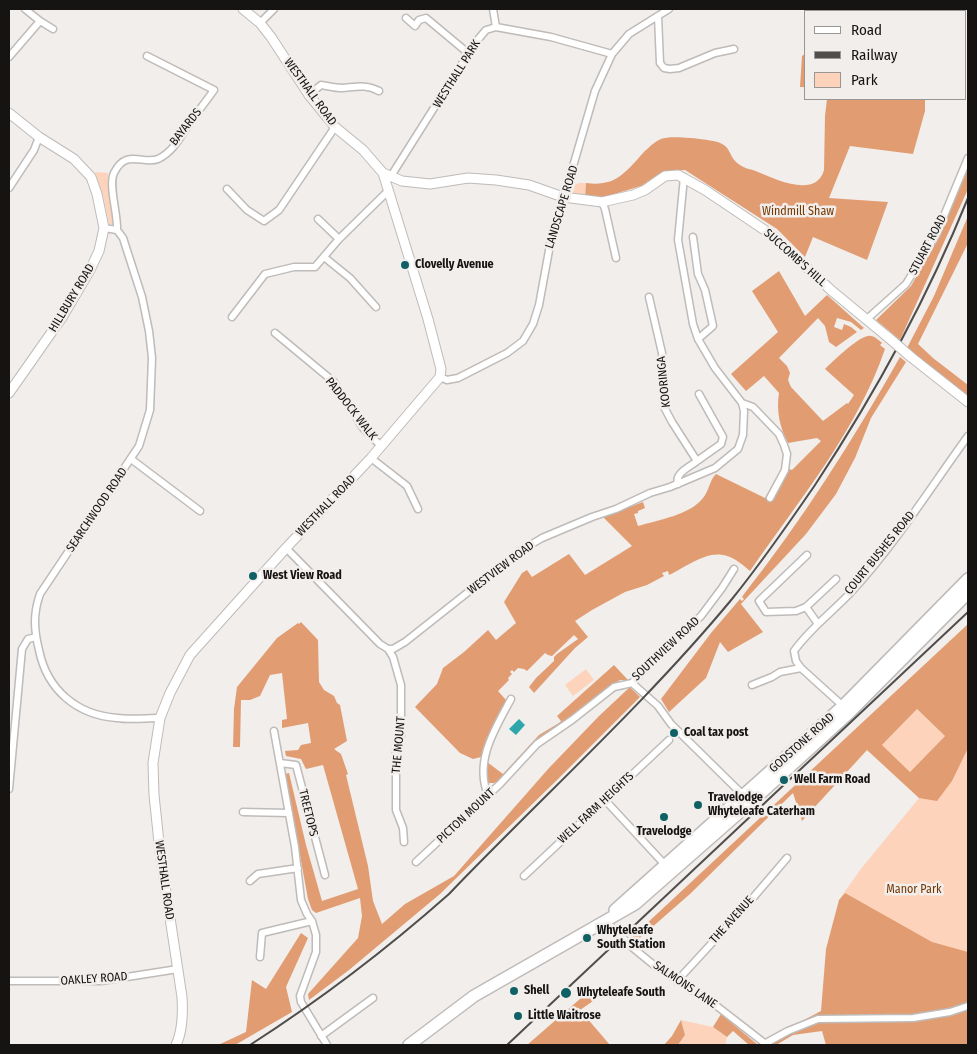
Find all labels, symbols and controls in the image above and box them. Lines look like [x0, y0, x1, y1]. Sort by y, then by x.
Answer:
legend [804, 10, 967, 100]
text: Road [851, 21, 882, 39]
street label: WESTHALL PARK [430, 37, 484, 111]
text: Railway [851, 46, 898, 64]
street label: WESTHALL ROAD [281, 55, 339, 129]
text: Park [851, 71, 878, 89]
street label: BAYARDS [167, 105, 205, 149]
street label: LANDSCAPE ROAD [543, 164, 581, 250]
park label: Windmill Shaw [762, 205, 834, 219]
street label: STUART ROAD [906, 212, 950, 278]
street label: SUCCOMB'S HILL [761, 226, 829, 290]
place label: Clovelly Avenue [415, 258, 494, 272]
marker: Clovelly Avenue [399, 259, 411, 271]
street label: HILLBURY ROAD [46, 261, 98, 335]
street label: KOORINGA [654, 356, 674, 408]
street label: PADDOCK WALK [322, 375, 380, 443]
street label: SEARCHWOOD ROAD [63, 465, 131, 555]
street label: WESTHALL ROAD [293, 472, 359, 540]
street label: COURT BUSHES ROAD [842, 508, 918, 598]
street label: WESTVIEW ROAD [465, 538, 537, 598]
place label: West View Road [263, 569, 342, 583]
marker: West View Road [247, 570, 259, 582]
street label: SOUTHVIEW ROAD [629, 614, 703, 684]
street label: GODSTONE ROAD [766, 710, 838, 776]
street label: THE MOUNT [389, 716, 409, 774]
place label: Coal tax post [684, 726, 749, 740]
marker: Coal tax post [668, 727, 680, 739]
street label: WELL FARM HEIGHTS [555, 769, 637, 847]
place label: Well Farm Road [794, 773, 870, 787]
marker: Well Farm Road [778, 774, 790, 786]
street label: PICTON MOUNT [434, 785, 498, 847]
street label: TREETOPS [295, 788, 321, 838]
place label: Travelodge Whyteleafe Caterham [708, 791, 815, 819]
marker: Travelodge Whyteleafe Caterham [692, 799, 704, 811]
marker: Travelodge [658, 811, 670, 823]
place label: Travelodge [637, 825, 691, 839]
street label: WESTHALL ROAD [151, 839, 177, 921]
park label: Manor Park [886, 883, 942, 897]
street label: THE AVENUE [707, 893, 757, 947]
place label: Whyteleafe South Station [597, 924, 665, 952]
marker: Whyteleafe South Station [581, 932, 593, 944]
street label: SALMONS LANE [650, 958, 720, 1012]
street label: OAKLEY ROAD [60, 969, 128, 989]
place label: Shell [524, 984, 549, 998]
marker: Shell [508, 985, 520, 997]
marker: Whyteleafe South [559, 986, 573, 1000]
place label: Whyteleafe South [577, 986, 665, 1000]
place label: Little Waitrose [528, 1009, 601, 1023]
marker: Little Waitrose [512, 1010, 524, 1022]

